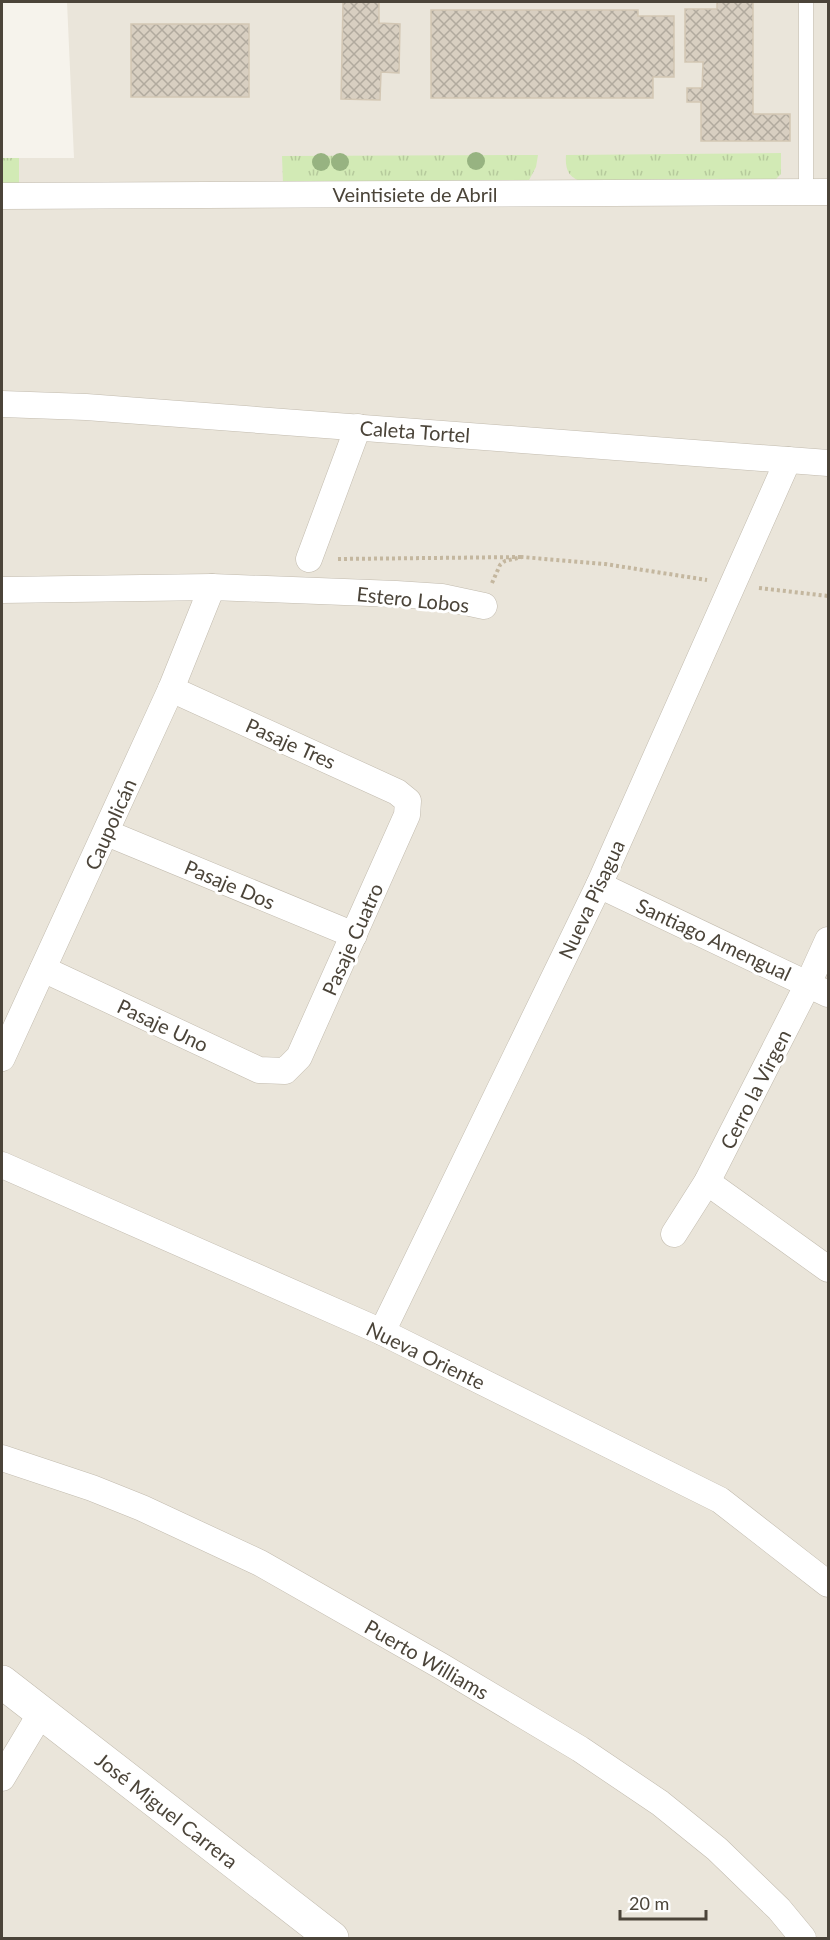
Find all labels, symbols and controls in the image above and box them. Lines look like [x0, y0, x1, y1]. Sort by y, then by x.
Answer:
street label: Veintisiete de Abril [332, 182, 498, 206]
street label: Caleta Tortel [359, 415, 471, 447]
street label: Estero Lobos [355, 581, 471, 617]
street label: Pasaje Tres [242, 713, 340, 773]
street label: Caupolicán [79, 775, 141, 873]
street label: Nueva Pisagua [553, 836, 629, 962]
street label: Pasaje Dos [181, 854, 279, 914]
street label: Pasaje Cuatro [317, 879, 387, 999]
street label: Santiago Amengual [633, 893, 795, 985]
street label: Pasaje Uno [114, 993, 212, 1057]
street label: Cerro la Virgen [715, 1025, 795, 1153]
street label: Nueva Oriente [363, 1316, 489, 1394]
street label: Puerto Williams [361, 1614, 493, 1704]
street label: José Miguel Carrera [91, 1747, 243, 1873]
scale bar [620, 1883, 706, 1921]
text: 20 m [629, 1892, 669, 1914]

